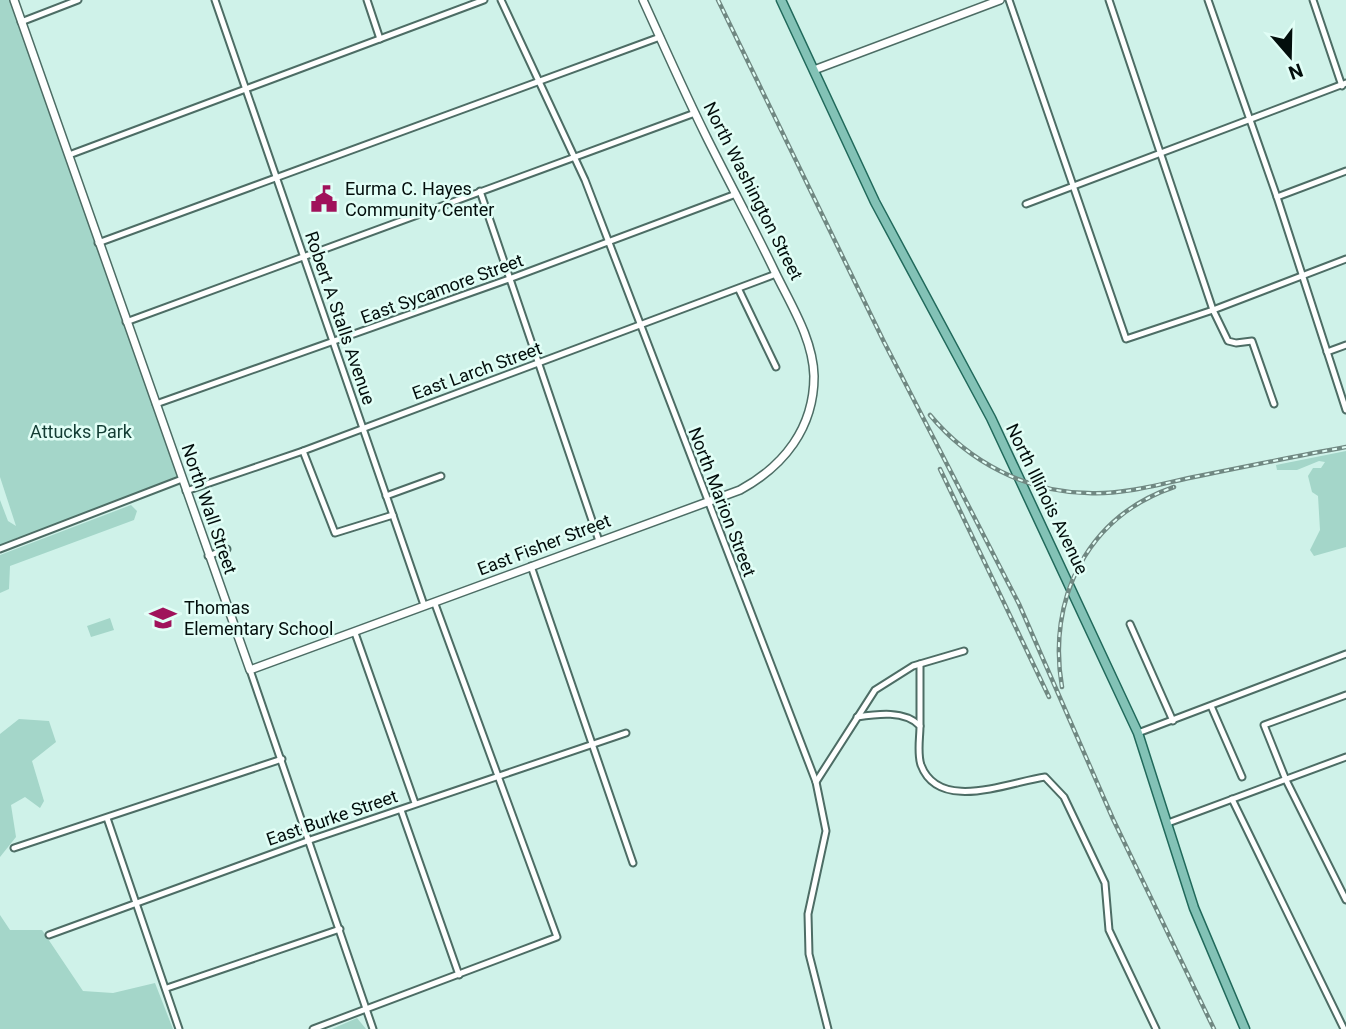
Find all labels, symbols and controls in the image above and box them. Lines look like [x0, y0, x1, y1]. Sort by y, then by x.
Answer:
north arrow [1255, 21, 1325, 91]
text: N [1285, 58, 1306, 85]
street label: North Washington Street [699, 98, 808, 283]
place label: Eurma C. Hayes Community Center [345, 178, 494, 220]
public building icon: Eurma C. Hayes Community Center [309, 184, 339, 214]
street label: Robert A Stalls Avenue [301, 228, 380, 407]
street label: East Sycamore Street [358, 249, 526, 328]
street label: East Larch Street [409, 337, 545, 404]
street label: North Illinois Avenue [1002, 420, 1093, 578]
park label: Attucks Park [30, 421, 133, 442]
street label: North Marion Street [684, 424, 761, 579]
street label: North Wall Street [177, 441, 242, 577]
street label: East Fisher Street [474, 509, 613, 580]
place label: Thomas Elementary School [184, 597, 333, 639]
school or university icon: Thomas Elementary School [148, 603, 178, 633]
street label: East Burke Street [263, 785, 400, 850]

